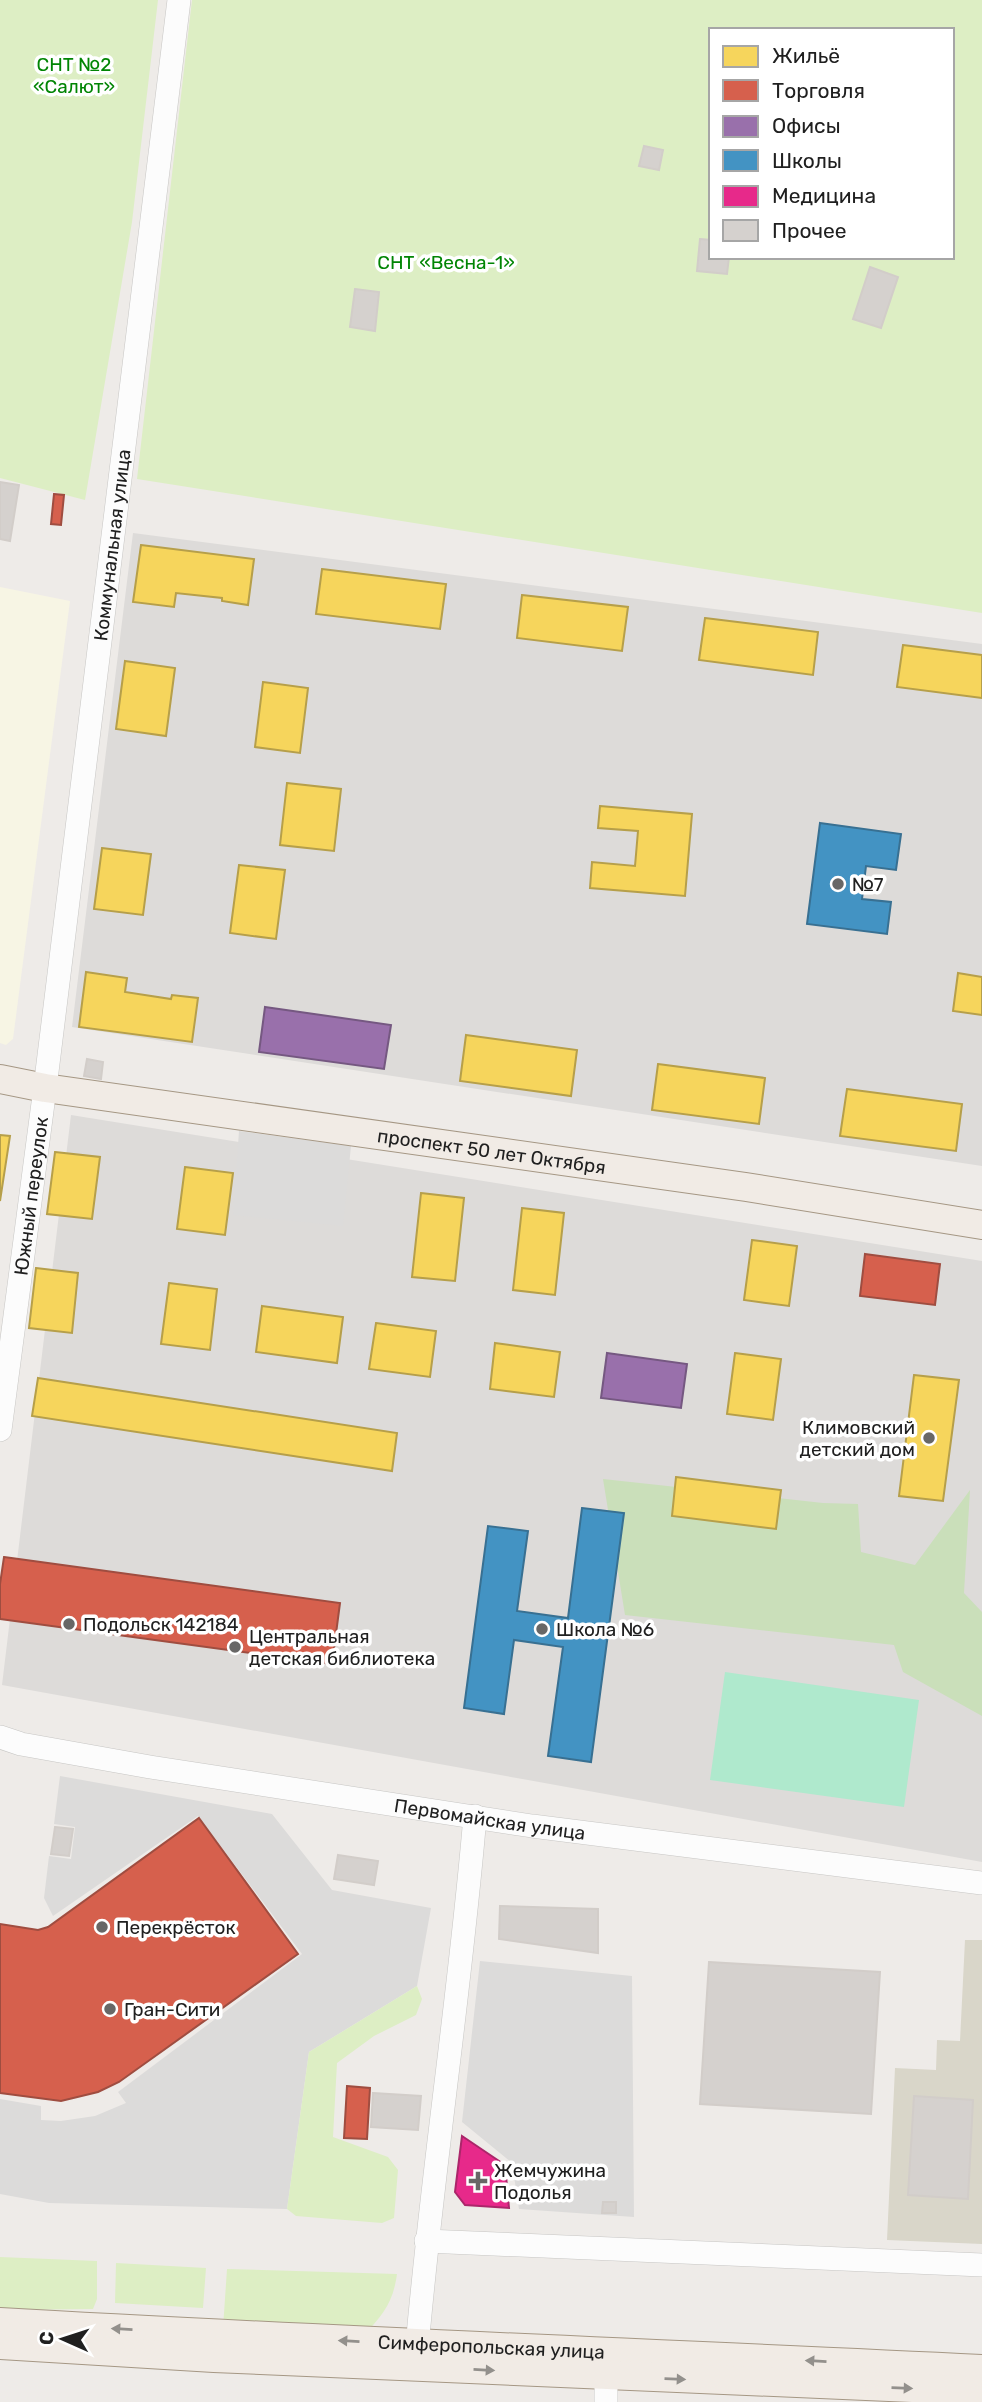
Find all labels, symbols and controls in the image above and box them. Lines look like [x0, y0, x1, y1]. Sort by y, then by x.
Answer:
legend [709, 28, 954, 259]
text: Жильё [772, 43, 840, 68]
park label: СНТ №2 «Салют» [33, 53, 115, 98]
text: Торговля [772, 78, 865, 103]
text: Офисы [772, 113, 841, 138]
text: Школы [772, 148, 842, 173]
text: Медицина [772, 183, 876, 208]
text: Прочее [772, 218, 847, 243]
park label: СНТ «Весна-1» [377, 251, 515, 274]
street label: Коммунальная улица [89, 448, 135, 642]
place label: №7 [852, 873, 884, 896]
marker: №7 [830, 876, 846, 892]
street label: Южный переулок [9, 1115, 53, 1277]
street label: проспект 50 лет Октября [376, 1124, 607, 1179]
place label: Климовский детский дом [799, 1416, 915, 1461]
marker: Климовский детский дом [921, 1430, 937, 1446]
place label: Подольск 142184 [83, 1613, 239, 1636]
marker: Подольск 142184 [61, 1616, 77, 1632]
place label: Школа №6 [556, 1618, 654, 1641]
marker: Школа №6 [534, 1621, 550, 1637]
place label: Центральная детская библиотека [249, 1625, 435, 1670]
marker: Центральная детская библиотека [227, 1639, 243, 1655]
street label: Первомайская улица [393, 1793, 587, 1844]
place label: Перекрёсток [116, 1916, 236, 1939]
marker: Перекрёсток [94, 1919, 110, 1935]
place label: Гран-Сити [124, 1998, 220, 2021]
marker: Гран-Сити [102, 2001, 118, 2017]
place label: Жемчужина Подолья [494, 2159, 606, 2204]
marker: Жемчужина Подолья [468, 2171, 488, 2191]
north arrow [28, 2304, 98, 2374]
one-way arrow [111, 2324, 133, 2335]
street label: Симферопольская улица [377, 2330, 605, 2363]
text: С [35, 2331, 58, 2345]
one-way arrow [338, 2336, 360, 2347]
one-way arrow [805, 2355, 827, 2366]
one-way arrow [473, 2365, 495, 2376]
one-way arrow [664, 2373, 686, 2384]
one-way arrow [891, 2382, 913, 2393]

